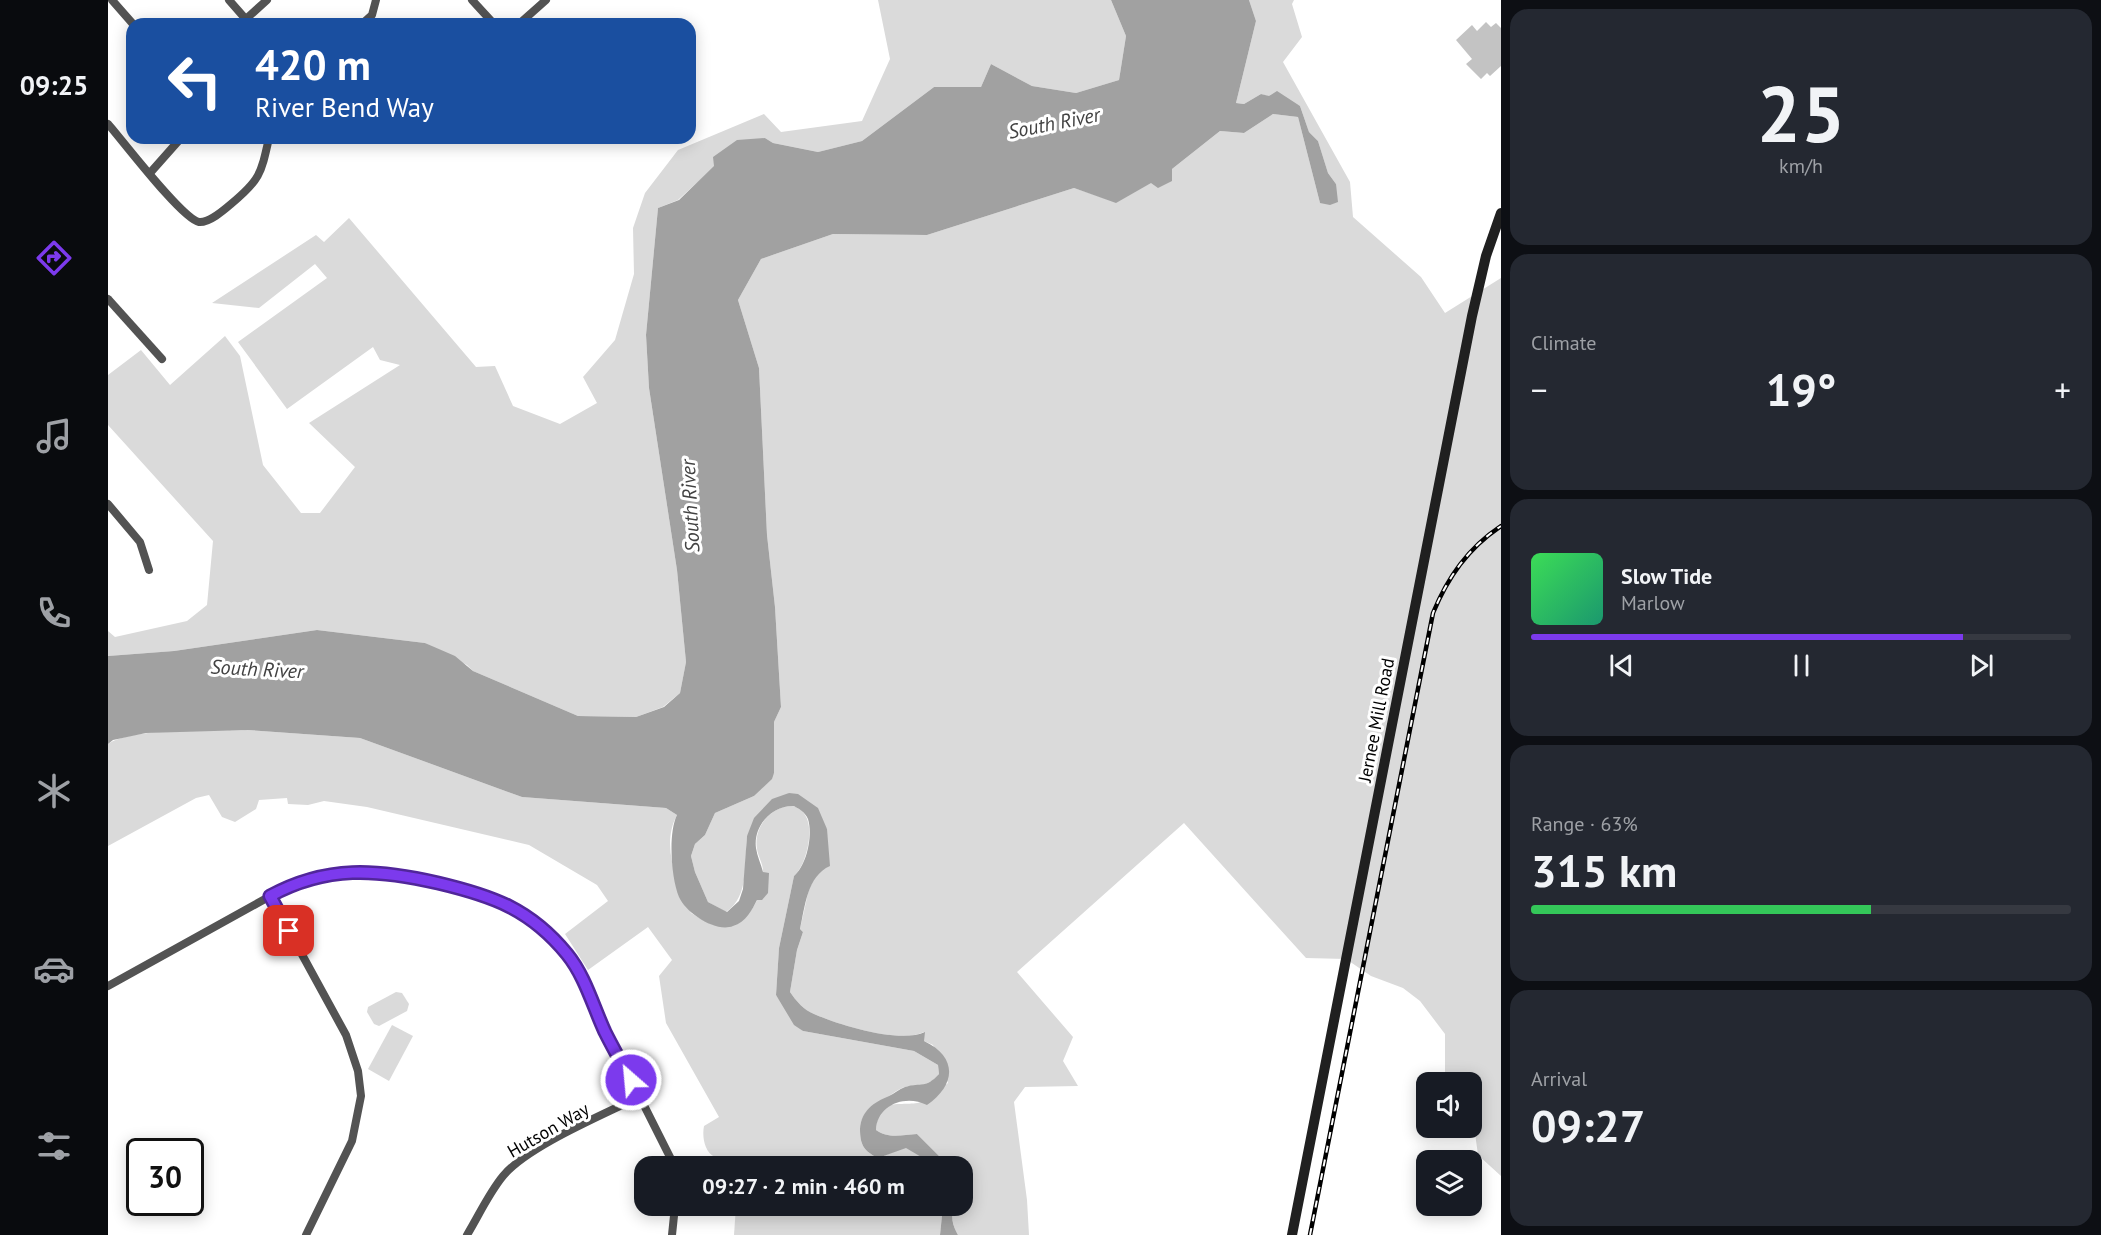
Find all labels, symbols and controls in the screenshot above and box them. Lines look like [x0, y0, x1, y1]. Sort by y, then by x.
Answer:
text: 420 m [255, 37, 371, 92]
icon: left [156, 42, 234, 120]
text: 25 [1757, 63, 1845, 164]
text: 09:25 [20, 68, 88, 102]
text: River Bend Way [255, 90, 434, 124]
water label: South River [1006, 101, 1104, 145]
text: km/h [1779, 153, 1823, 179]
icon: directions [33, 237, 75, 279]
text: Climate [1531, 330, 1597, 356]
text: 19° [1766, 360, 1836, 418]
text: − [1531, 368, 1548, 411]
text: + [2054, 368, 2071, 411]
icon: music [33, 415, 75, 457]
water label: South River [675, 457, 705, 553]
text: Slow Tide [1621, 562, 1712, 590]
text: Marlow [1621, 590, 1685, 616]
icon: phone [33, 592, 75, 634]
icon: previous [1605, 649, 1638, 682]
icon: pause [1785, 649, 1818, 682]
icon: next [1965, 649, 1998, 682]
water label: South River [210, 654, 306, 684]
street label: Jernee Mill Road [1353, 656, 1399, 785]
icon: climate [33, 770, 75, 812]
text: Range · 63% [1531, 811, 1638, 837]
text: 315 km [1531, 841, 1677, 899]
pin [263, 905, 314, 956]
icon: arrive [272, 914, 305, 947]
icon: car [33, 948, 75, 990]
position arrow [599, 1048, 663, 1112]
text: Arrival [1531, 1066, 1587, 1092]
map controls [1416, 1072, 1482, 1216]
button: sound [1416, 1072, 1482, 1138]
text: 09:27 [1531, 1096, 1645, 1154]
street label: Hutson Way [503, 1097, 594, 1163]
icon: filters [33, 1125, 75, 1167]
speed limit sign: 30 [126, 1138, 204, 1216]
button: layers [1416, 1150, 1482, 1216]
text: 09:27 · 2 min · 460 m [702, 1172, 905, 1200]

